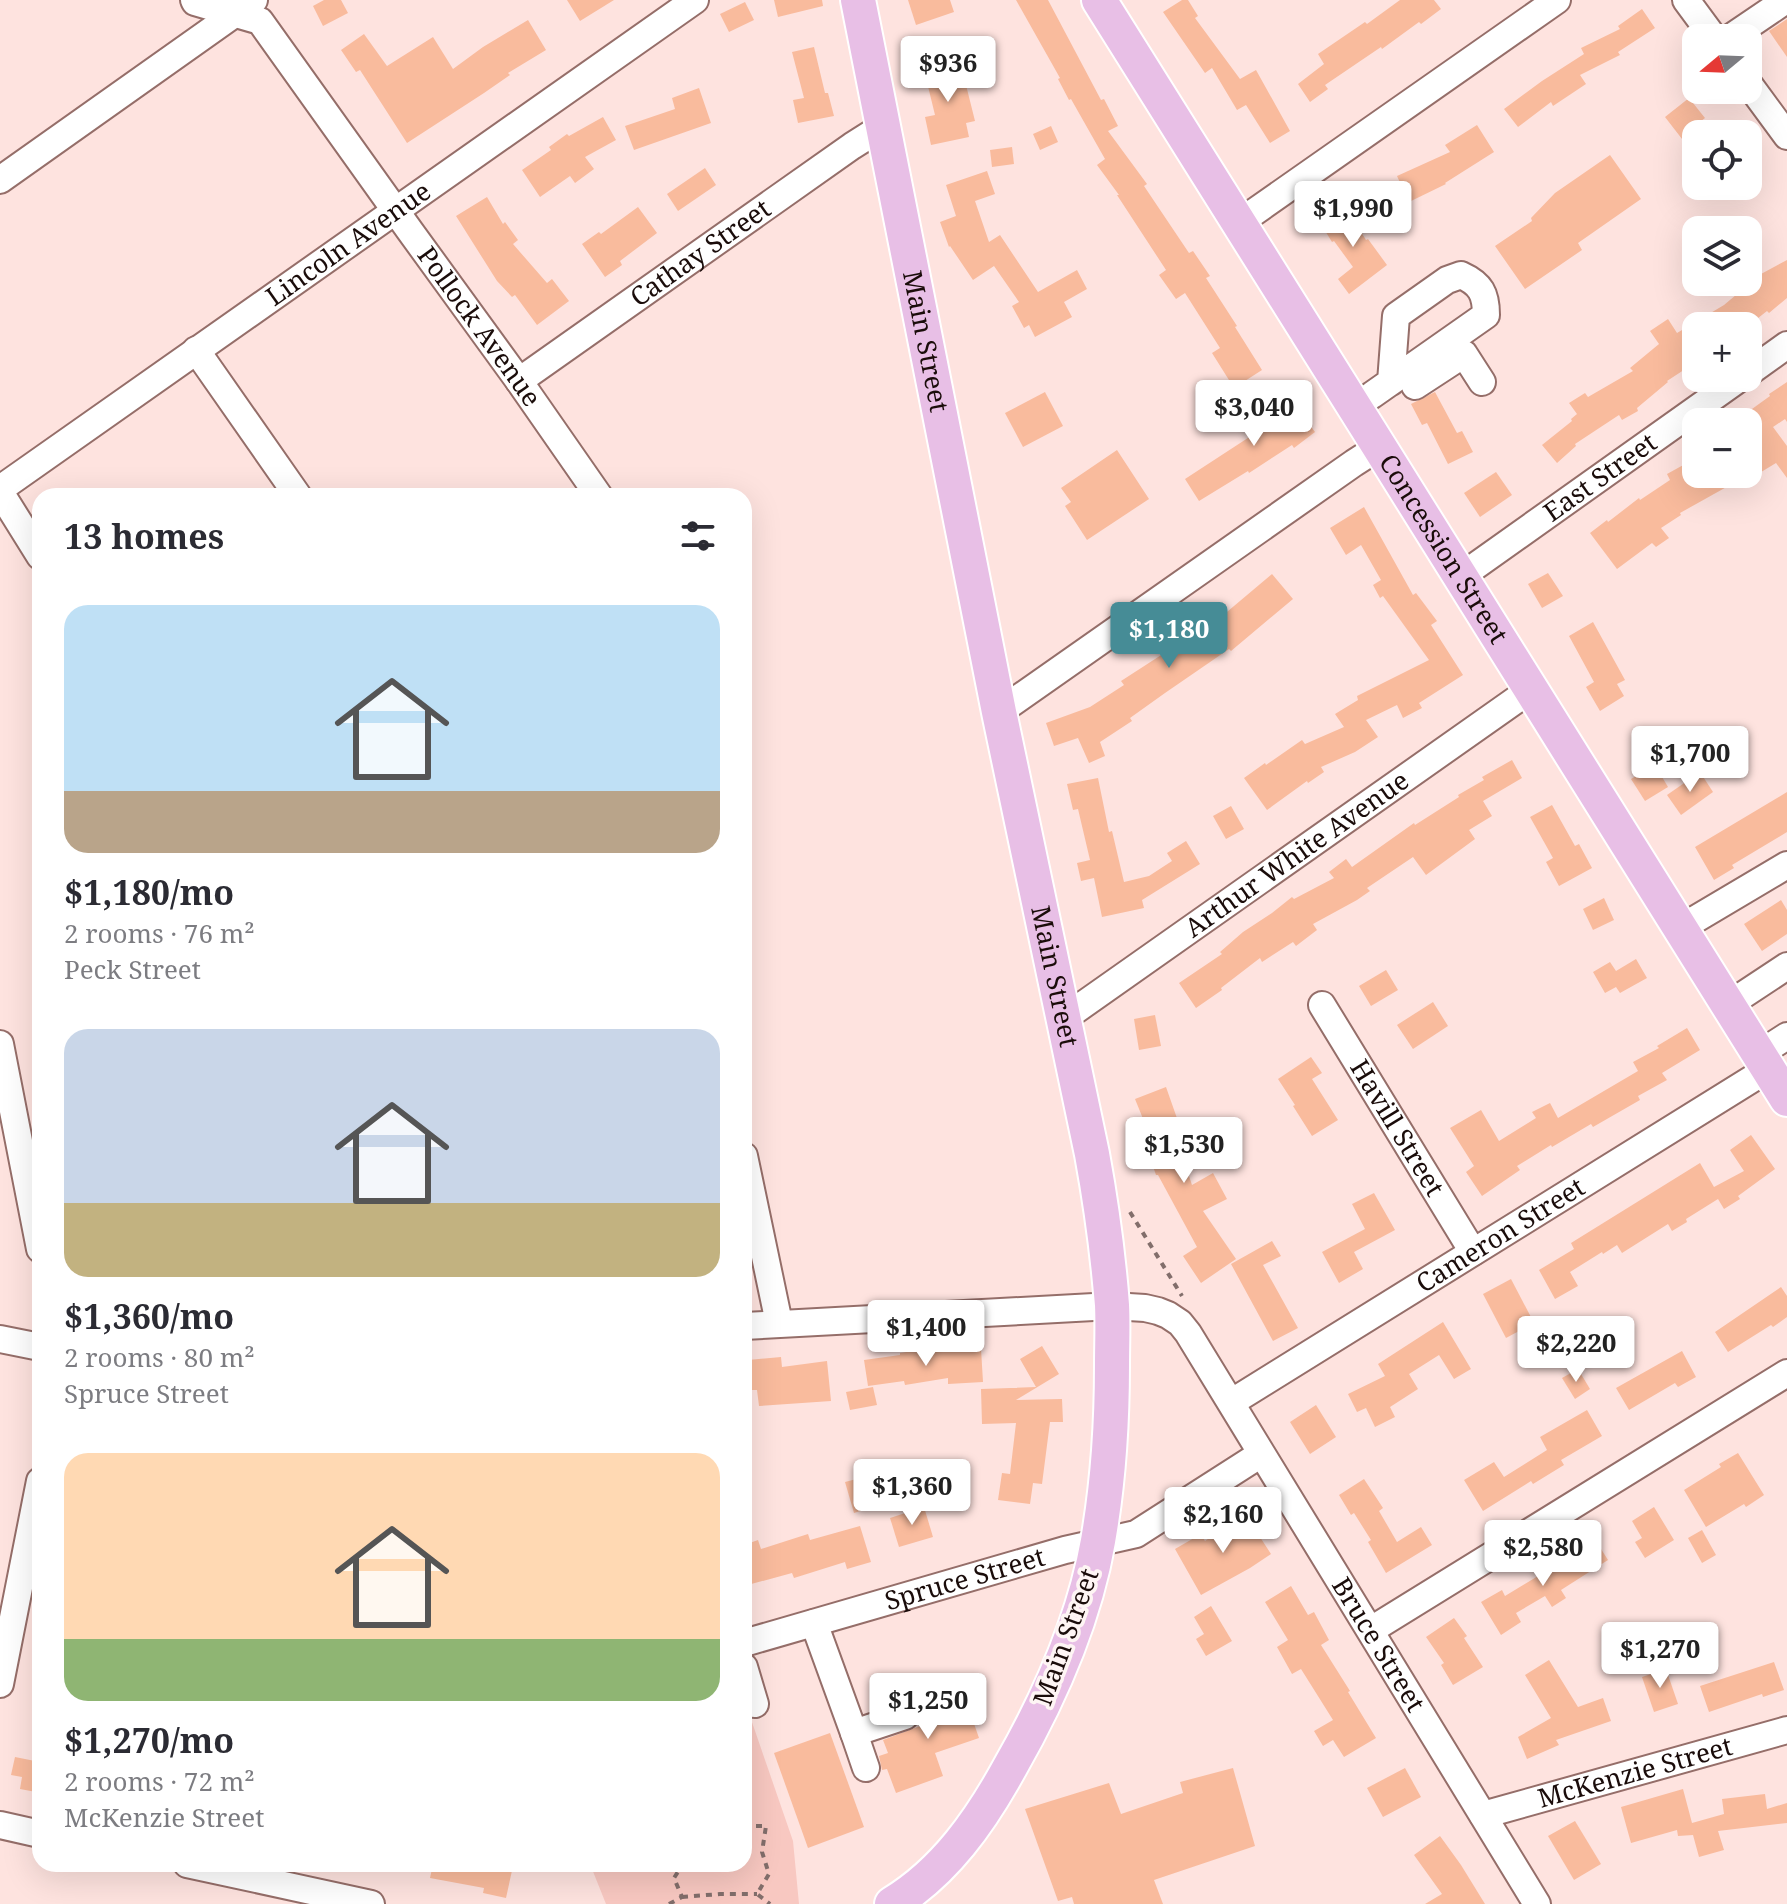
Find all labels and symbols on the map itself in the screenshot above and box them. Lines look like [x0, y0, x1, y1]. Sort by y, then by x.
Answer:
north arrow [1682, 24, 1762, 104]
pin: $936 [901, 36, 995, 104]
street label: Lincoln Avenue [258, 173, 437, 314]
pin: $1,990 [1288, 181, 1418, 249]
street label: Cathay Street [622, 190, 777, 314]
street label: Pollock Avenue [410, 239, 550, 413]
street label: Main Street [895, 267, 958, 415]
pin: $3,040 [1189, 380, 1319, 448]
street label: East Street [1536, 424, 1663, 529]
street label: Concession Street [1371, 447, 1517, 650]
pin: $1,180 [1104, 602, 1234, 670]
pin: $1,700 [1625, 726, 1755, 794]
street label: Arthur White Avenue [1177, 762, 1416, 945]
street label: Main Street [1023, 902, 1088, 1050]
street label: Havill Street [1342, 1052, 1454, 1202]
pin: $1,530 [1119, 1117, 1249, 1185]
street label: Cameron Street [1409, 1168, 1591, 1300]
pin: $1,400 [861, 1300, 991, 1368]
pin: $2,220 [1511, 1316, 1641, 1384]
pin: $1,360 [847, 1459, 977, 1527]
pin: $2,160 [1158, 1487, 1288, 1555]
pin: $2,580 [1478, 1520, 1608, 1588]
street label: Spruce Street [880, 1538, 1049, 1618]
street label: Main Street [1024, 1563, 1106, 1710]
street label: Bruce Street [1324, 1570, 1434, 1718]
pin: $1,270 [1595, 1622, 1725, 1690]
pin: $1,250 [863, 1673, 993, 1741]
street label: McKenzie Street [1534, 1727, 1736, 1816]

